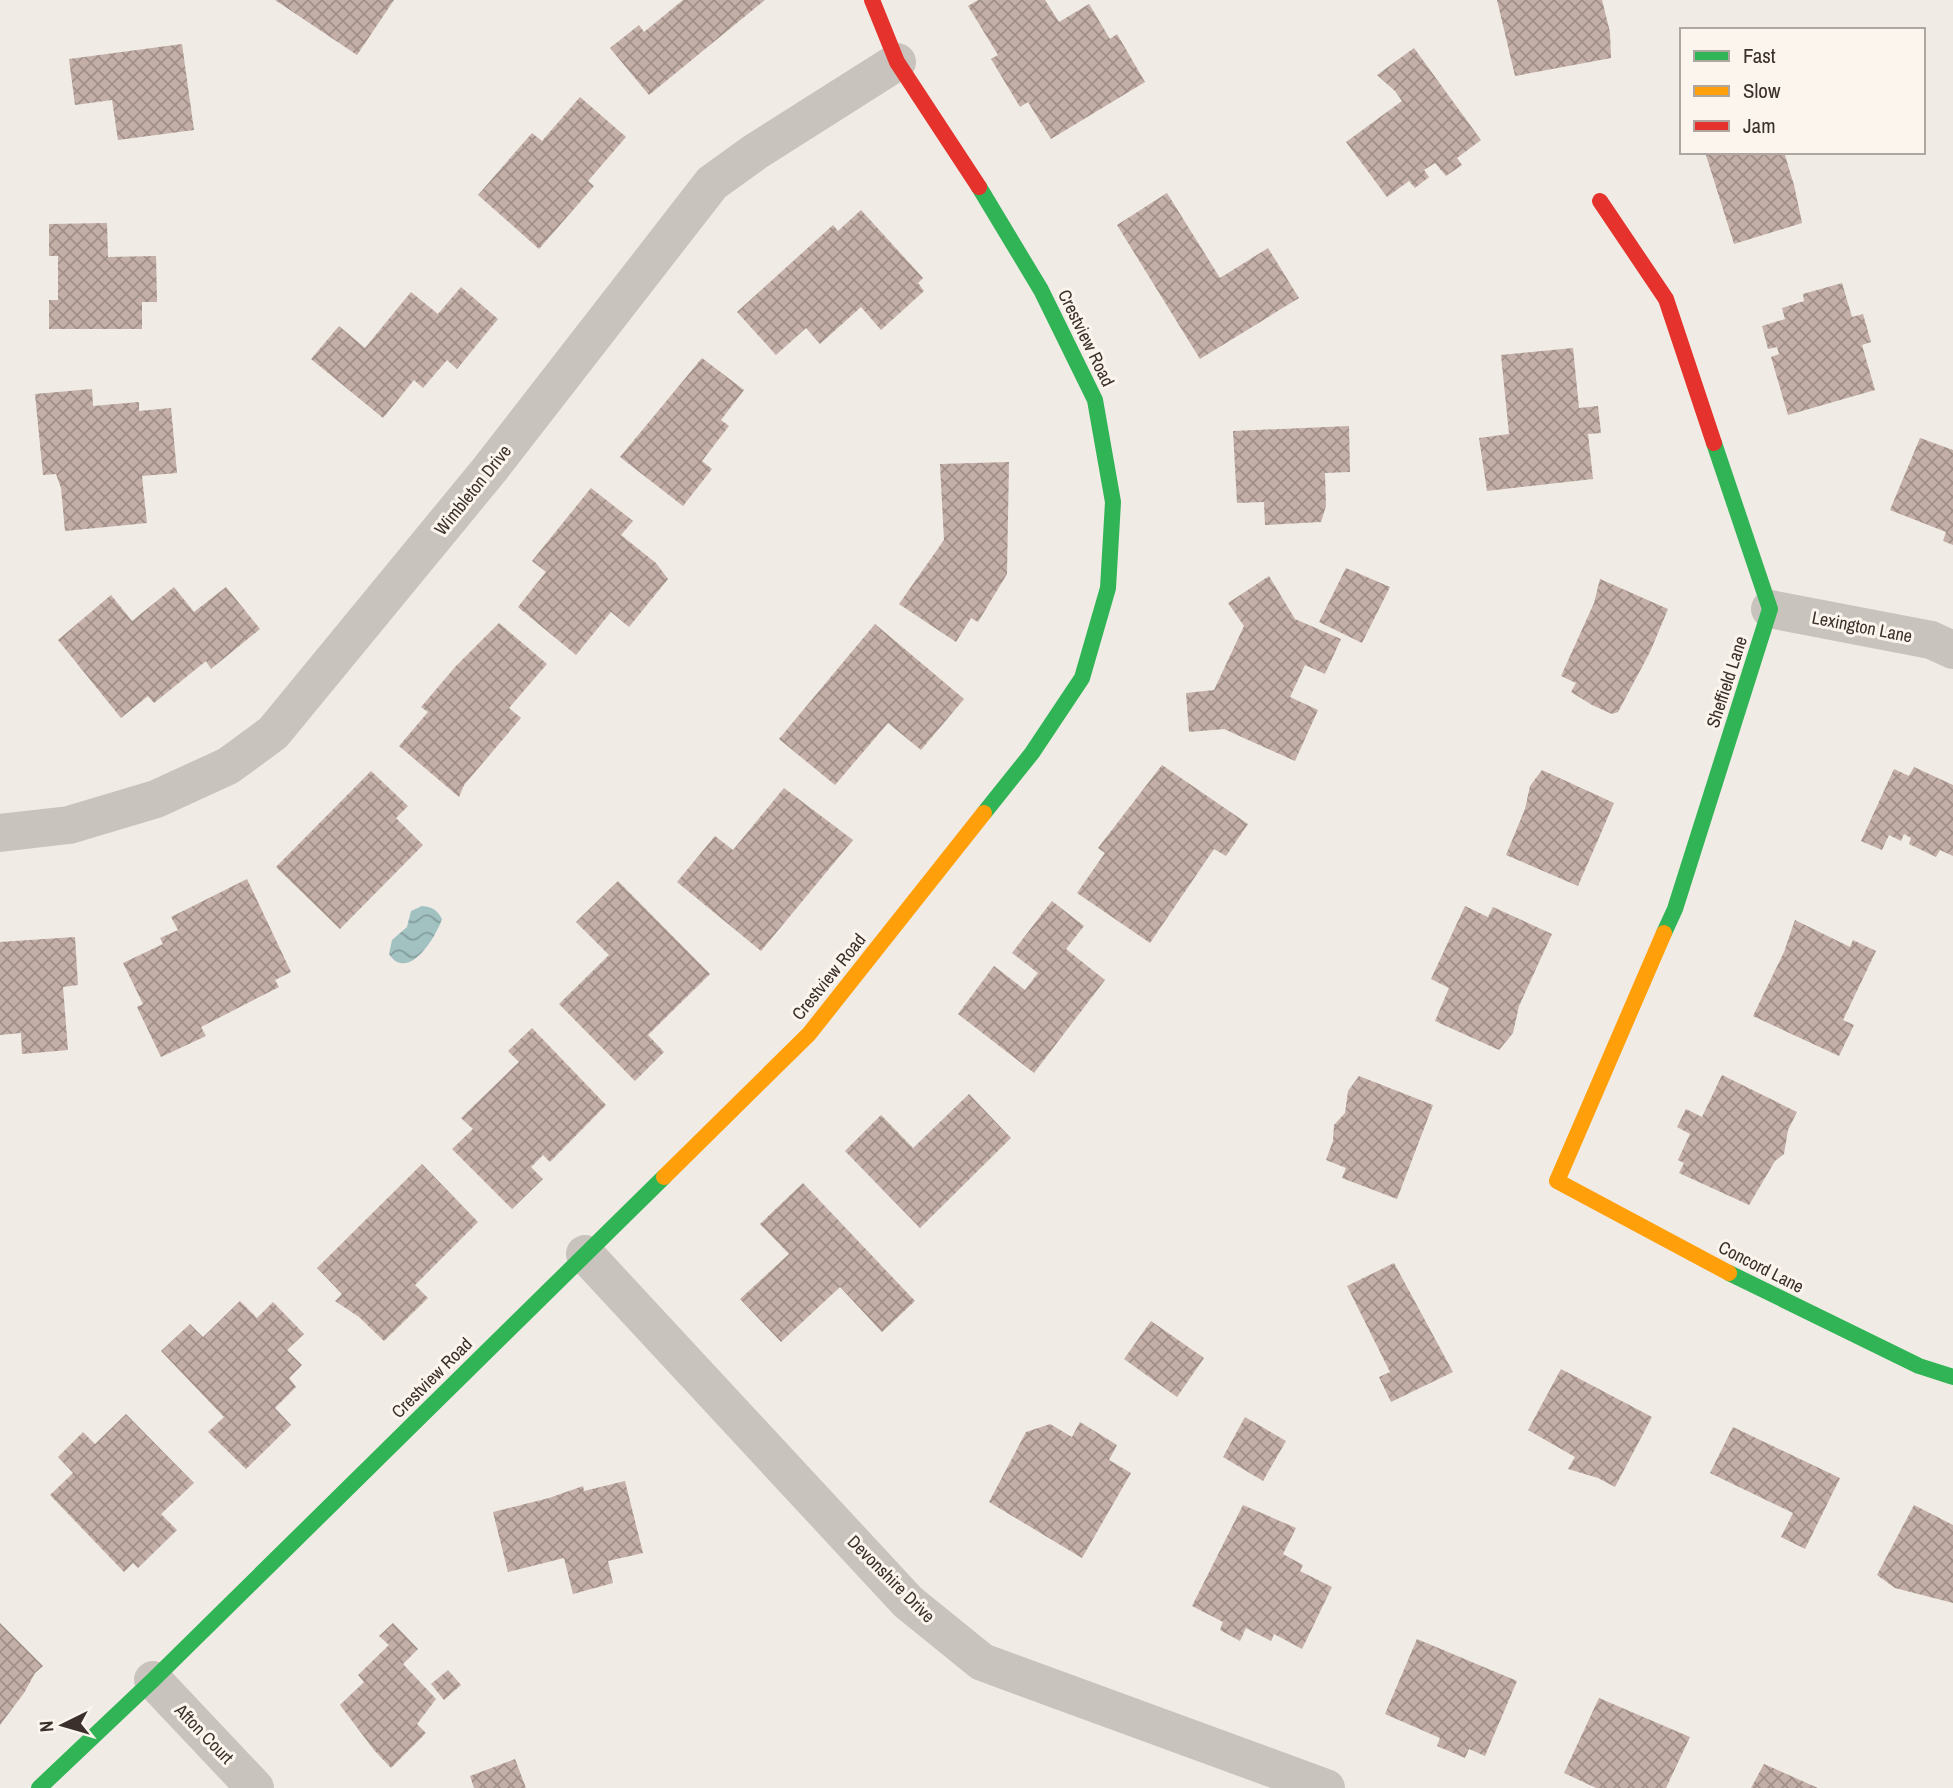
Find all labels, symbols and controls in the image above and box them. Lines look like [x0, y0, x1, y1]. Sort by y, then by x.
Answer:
legend [1680, 28, 1925, 154]
text: Fast [1743, 41, 1776, 70]
text: Slow [1743, 76, 1781, 105]
text: Jam [1743, 111, 1776, 140]
street label: Crestview Road [1052, 285, 1121, 390]
street label: Wimbleton Drive [428, 439, 517, 540]
street label: Lexington Lane [1810, 605, 1914, 648]
street label: Sheffield Lane [1700, 633, 1753, 731]
street label: Crestview Road [786, 928, 871, 1025]
street label: Concord Lane [1714, 1234, 1808, 1299]
street label: Crestview Road [386, 1332, 478, 1424]
street label: Devonshire Drive [842, 1529, 941, 1628]
north arrow [28, 1690, 98, 1760]
street label: Afton Court [169, 1697, 239, 1769]
text: N [33, 1720, 60, 1733]

